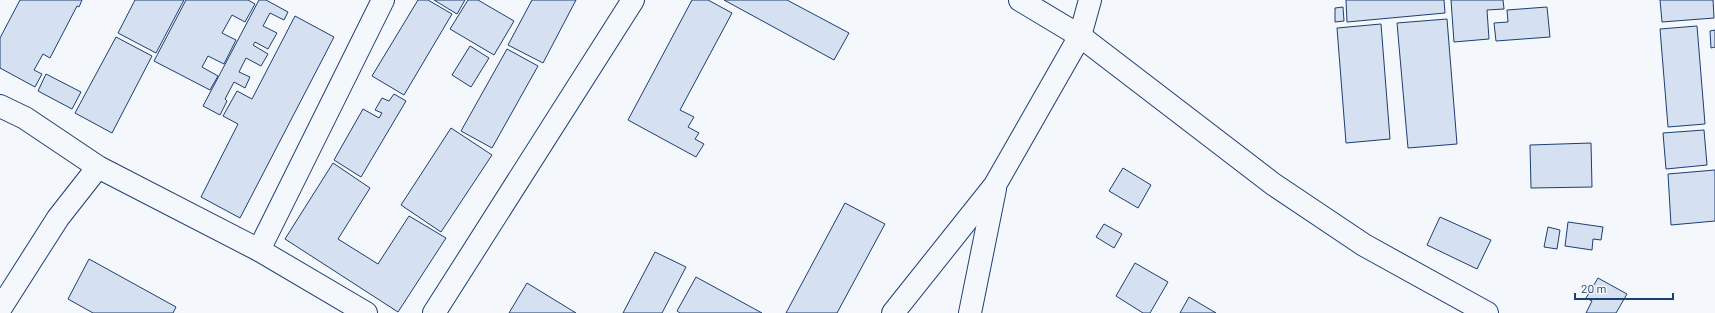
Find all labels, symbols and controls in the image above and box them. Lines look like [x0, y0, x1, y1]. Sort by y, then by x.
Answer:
scale bar [1575, 275, 1673, 301]
text: 20 m [1581, 281, 1607, 295]

